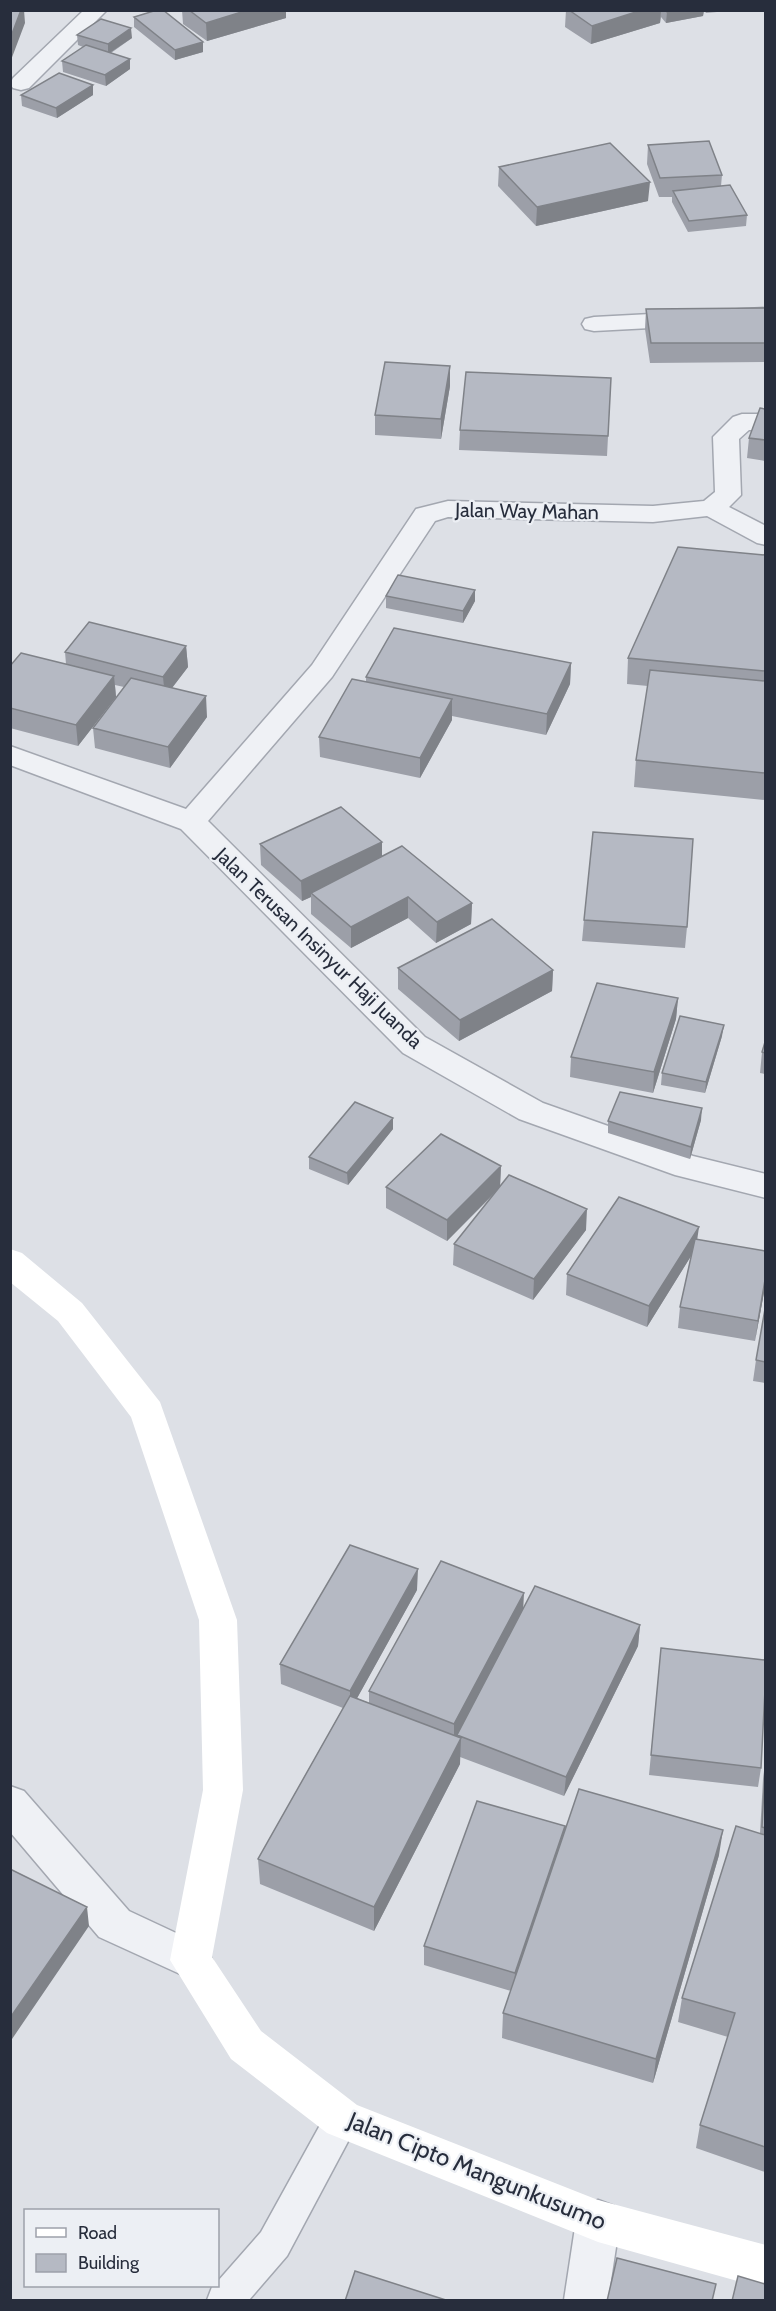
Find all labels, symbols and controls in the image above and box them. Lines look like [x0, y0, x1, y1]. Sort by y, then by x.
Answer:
street label: Jalan Way Mahan [454, 498, 599, 524]
street label: Jalan Terusan Insinyur Haji Juanda [210, 842, 428, 1054]
street label: Jalan Cipto Mangunkusumo [343, 2105, 611, 2236]
legend [24, 2209, 219, 2287]
text: Road [78, 2222, 117, 2244]
text: Building [78, 2252, 140, 2274]

